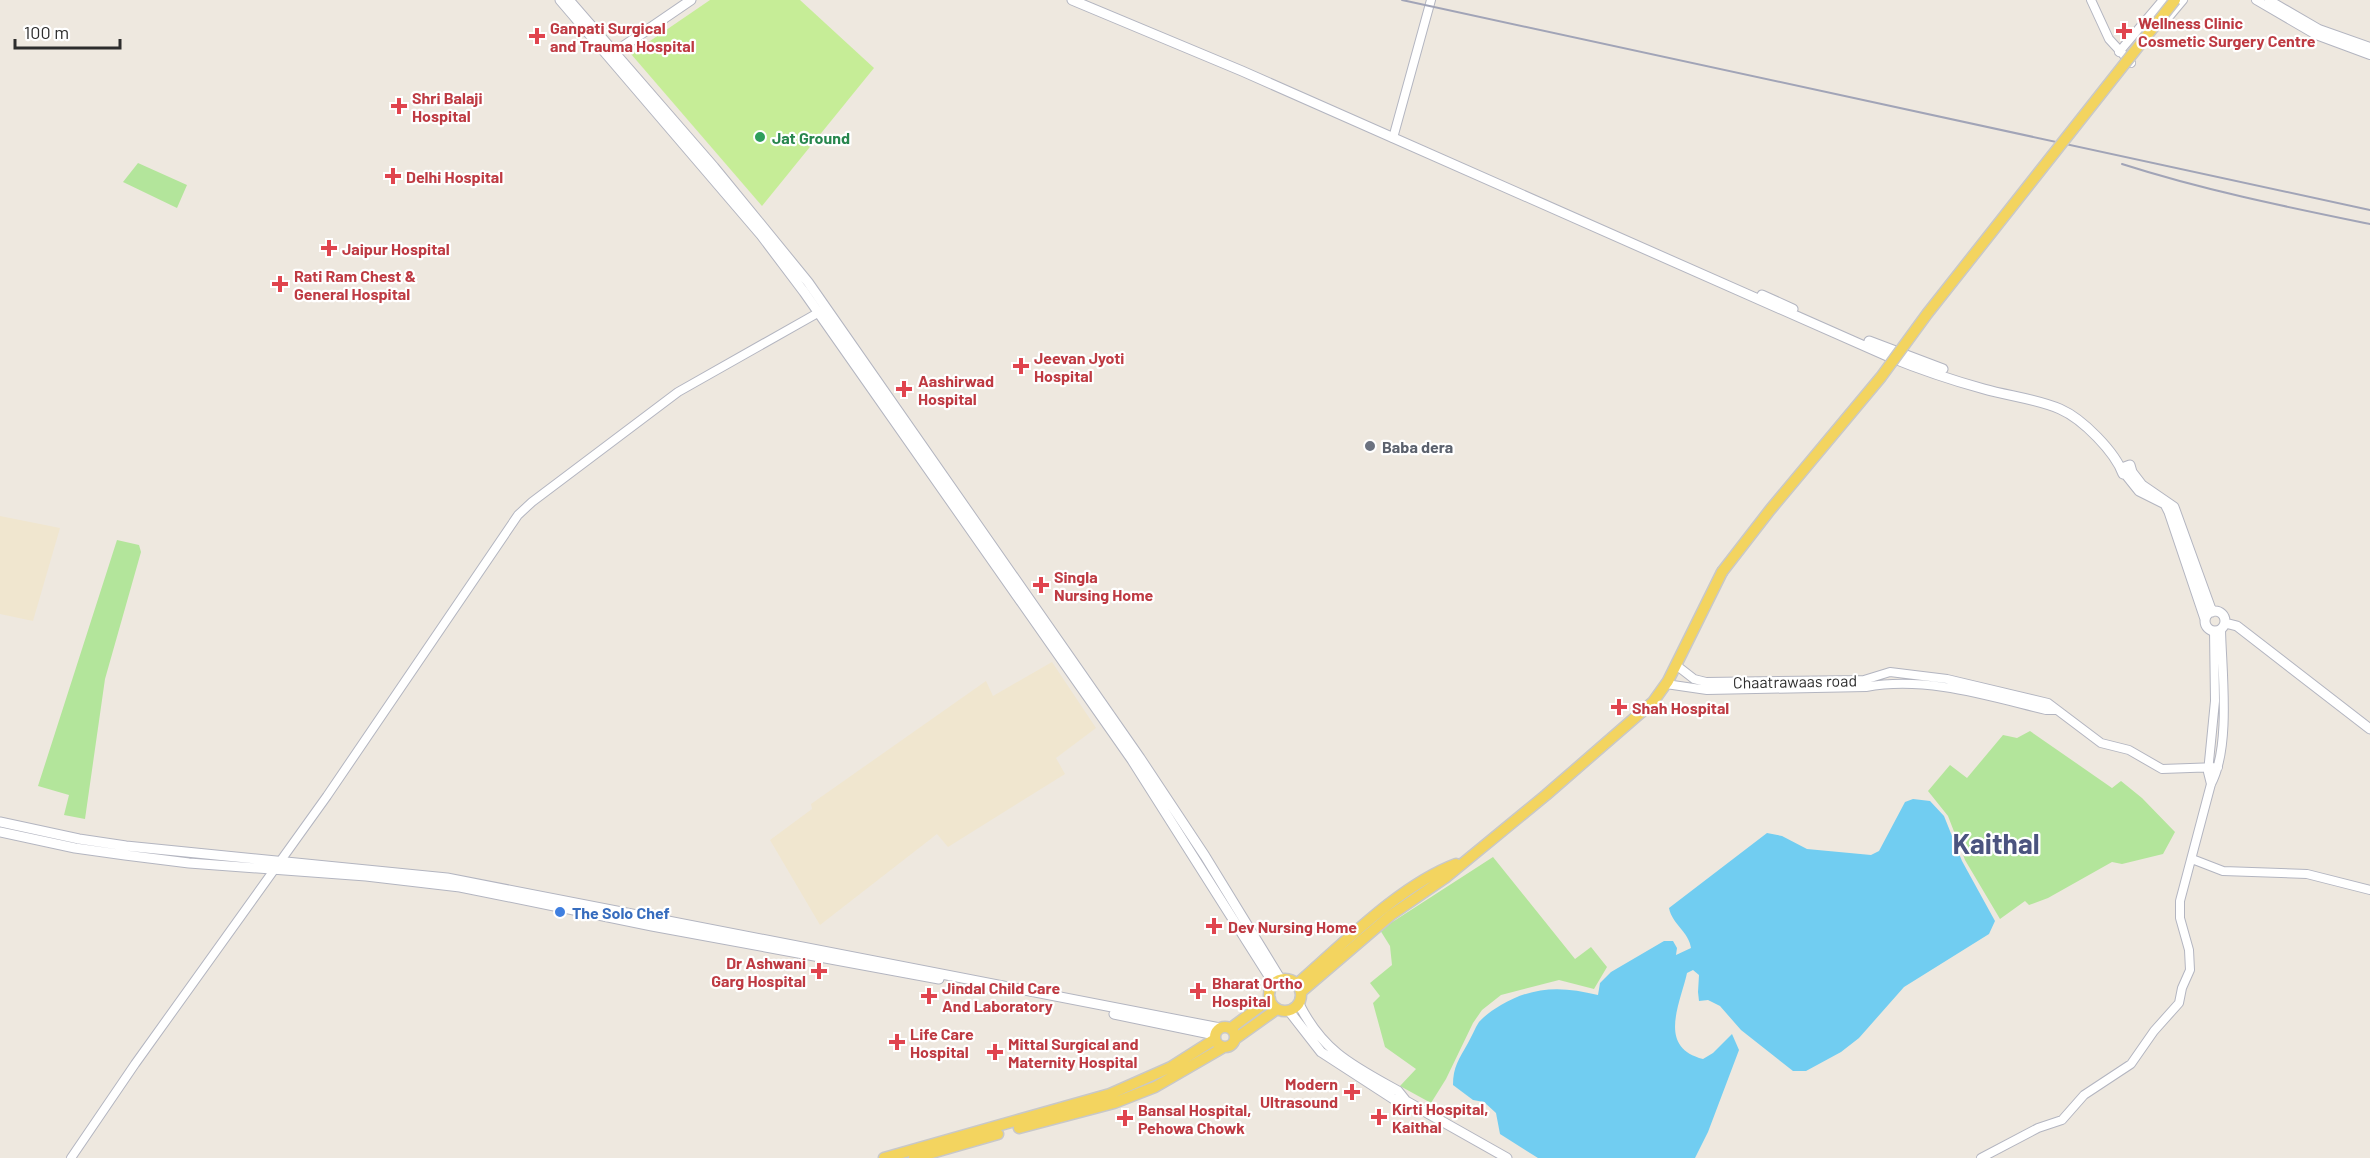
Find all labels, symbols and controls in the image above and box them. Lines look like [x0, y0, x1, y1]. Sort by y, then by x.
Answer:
scale bar [15, 12, 120, 50]
place label: Wellness Clinic Cosmetic Surgery Centre [2138, 13, 2316, 50]
place label: Ganpati Surgical and Trauma Hospital [550, 18, 695, 55]
text: 100 m [24, 21, 69, 43]
marker: Wellness Clinic Cosmetic Surgery Centre [2115, 22, 2133, 40]
marker: Ganpati Surgical and Trauma Hospital [528, 27, 546, 45]
place label: Shri Balaji Hospital [412, 88, 483, 125]
marker: Shri Balaji Hospital [390, 97, 408, 115]
place label: Jat Ground [772, 128, 850, 147]
marker: Jat Ground [753, 130, 767, 144]
marker: Delhi Hospital [384, 167, 402, 185]
place label: Delhi Hospital [406, 167, 503, 186]
marker: Jaipur Hospital [320, 239, 338, 257]
place label: Jaipur Hospital [342, 239, 450, 258]
place label: Rati Ram Chest & General Hospital [294, 266, 416, 303]
marker: Rati Ram Chest & General Hospital [271, 275, 289, 293]
place label: Jeevan Jyoti Hospital [1034, 348, 1124, 385]
marker: Jeevan Jyoti Hospital [1012, 357, 1030, 375]
place label: Aashirwad Hospital [918, 371, 994, 408]
marker: Aashirwad Hospital [895, 380, 913, 398]
place label: Baba dera [1382, 437, 1453, 456]
marker: Baba dera [1363, 439, 1377, 453]
place label: Singla Nursing Home [1054, 567, 1154, 604]
marker: Singla Nursing Home [1032, 576, 1050, 594]
street label: Chaatrawaas road [1733, 670, 1857, 692]
marker: Shah Hospital [1610, 698, 1628, 716]
place label: Shah Hospital [1632, 698, 1729, 717]
district label: Kaithal [1952, 826, 2040, 860]
place label: The Solo Chef [572, 903, 670, 922]
marker: The Solo Chef [553, 905, 567, 919]
marker: Dev Nursing Home [1205, 917, 1223, 935]
place label: Dev Nursing Home [1228, 917, 1357, 936]
place label: Dr Ashwani Garg Hospital [711, 953, 806, 990]
marker: Dr Ashwani Garg Hospital [810, 962, 828, 980]
place label: Bharat Ortho Hospital [1212, 973, 1303, 1010]
place label: Jindal Child Care And Laboratory [942, 978, 1060, 1015]
marker: Bharat Ortho Hospital [1189, 982, 1207, 1000]
marker: Jindal Child Care And Laboratory [920, 987, 938, 1005]
place label: Life Care Hospital [910, 1024, 974, 1061]
marker: Life Care Hospital [888, 1033, 906, 1051]
place label: Mittal Surgical and Maternity Hospital [1008, 1034, 1139, 1071]
marker: Mittal Surgical and Maternity Hospital [986, 1043, 1004, 1061]
place label: Modern Ultrasound [1260, 1074, 1338, 1111]
marker: Modern Ultrasound [1343, 1083, 1361, 1101]
place label: Kirti Hospital, Kaithal [1392, 1099, 1489, 1136]
place label: Bansal Hospital, Pehowa Chowk [1138, 1100, 1252, 1137]
marker: Kirti Hospital, Kaithal [1370, 1108, 1388, 1126]
marker: Bansal Hospital, Pehowa Chowk [1116, 1109, 1134, 1127]

